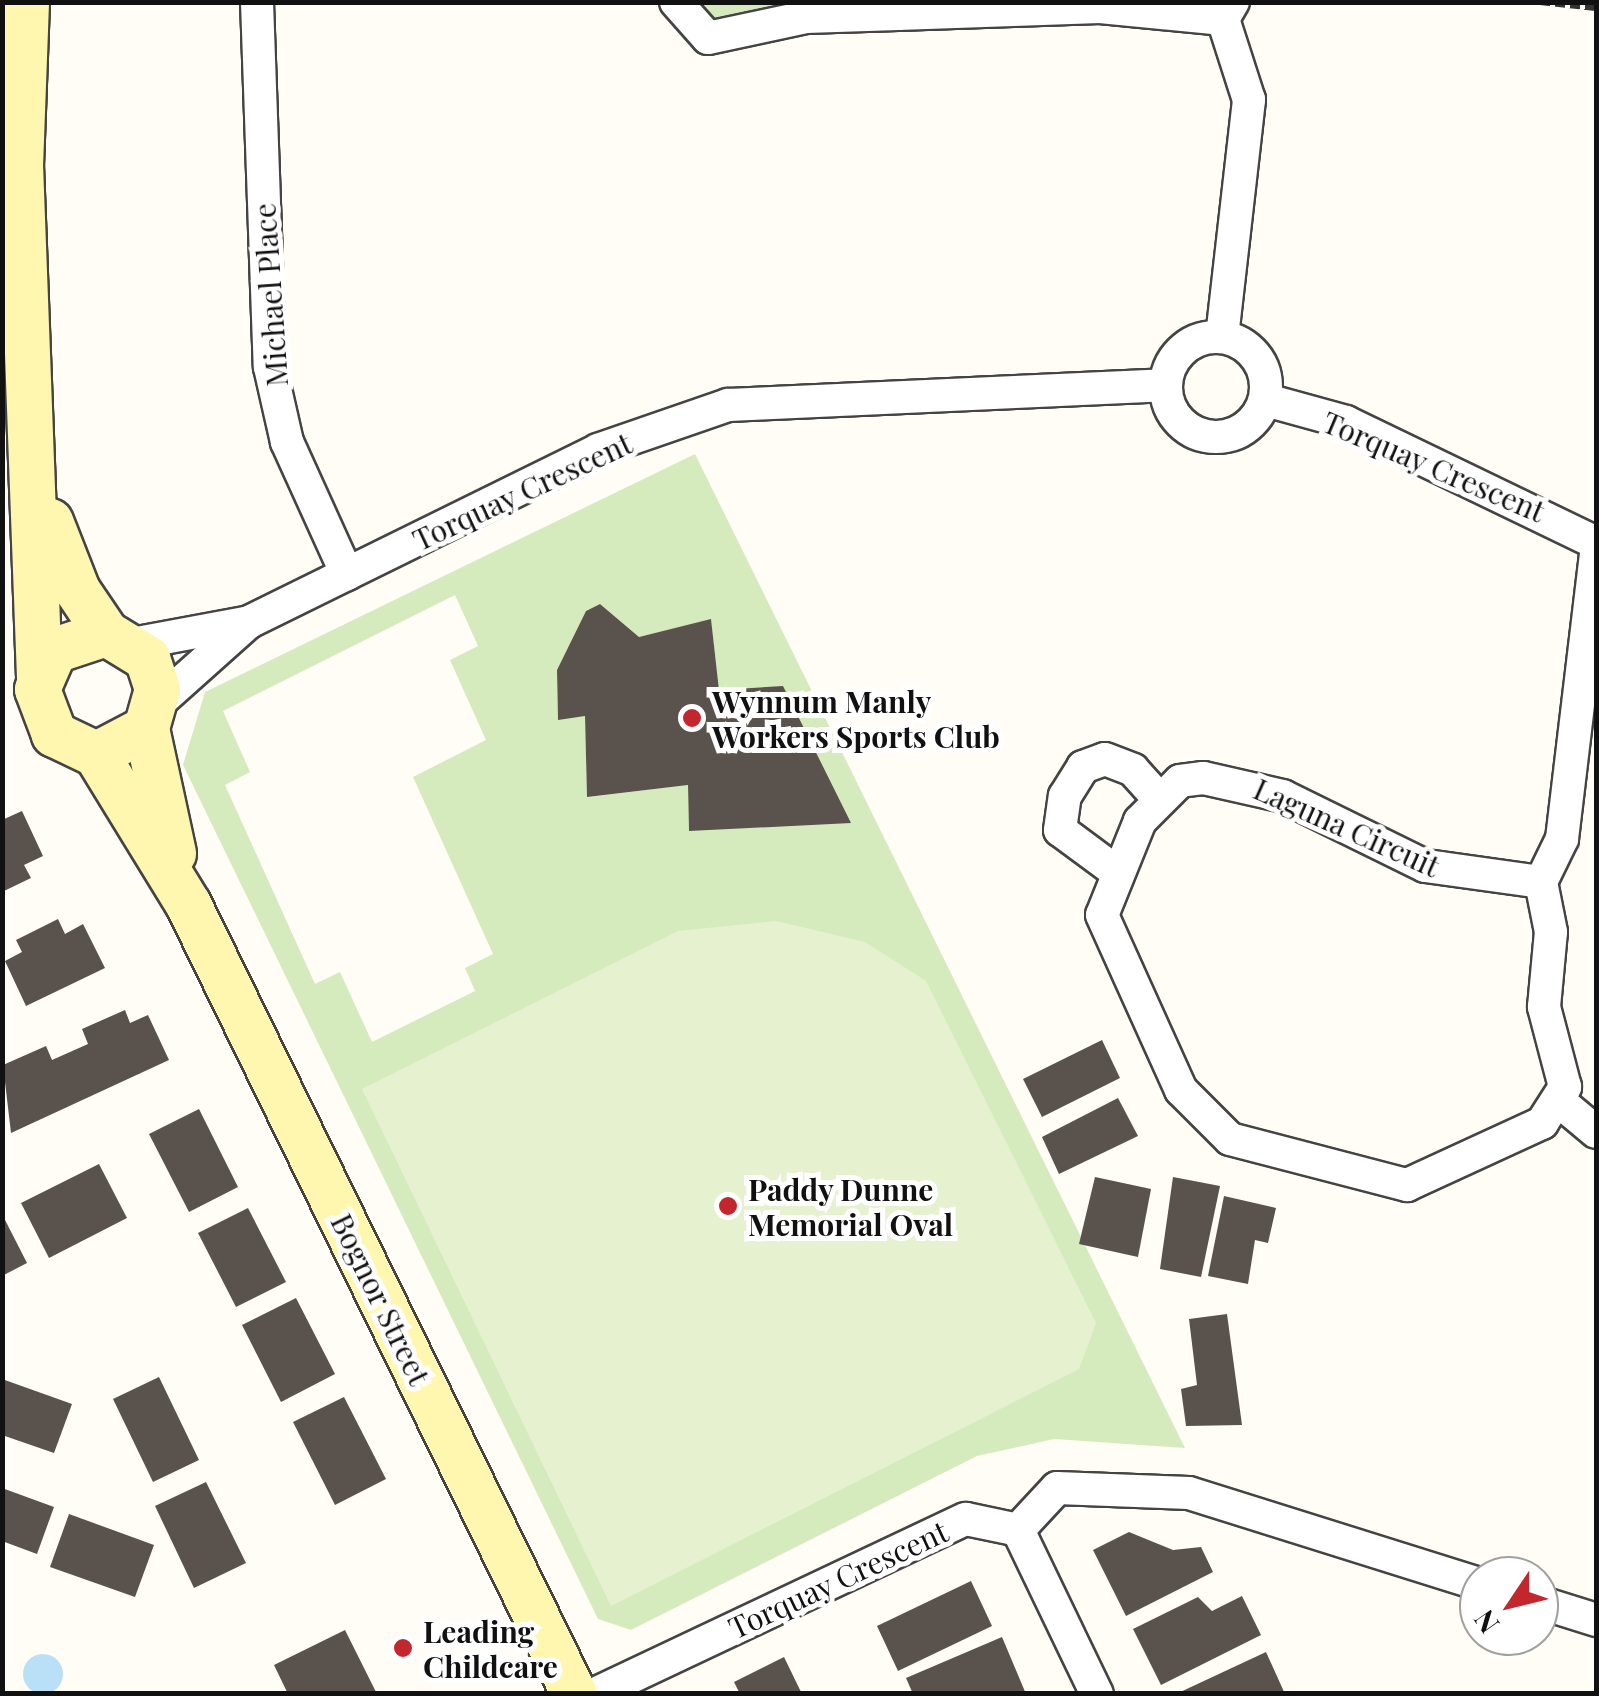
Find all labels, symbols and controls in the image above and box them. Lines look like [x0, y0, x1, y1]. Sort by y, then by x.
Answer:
street label: Michael Place [246, 202, 294, 388]
street label: Torquay Crescent [1317, 403, 1551, 529]
street label: Torquay Crescent [406, 424, 638, 558]
place label: Wynnum Manly Workers Sports Club [712, 683, 1000, 754]
marker: Wynnum Manly Workers Sports Club [681, 707, 703, 729]
street label: Laguna Circuit [1248, 770, 1446, 884]
place label: Paddy Dunne Memorial Oval [748, 1171, 953, 1242]
marker: Paddy Dunne Memorial Oval [717, 1195, 739, 1217]
street label: Bognor Street [324, 1207, 438, 1391]
street label: Torquay Crescent [722, 1512, 954, 1646]
north arrow [1459, 1556, 1559, 1656]
text: N [1465, 1603, 1507, 1641]
place label: Leading Childcare [423, 1613, 558, 1684]
marker: Leading Childcare [392, 1637, 414, 1659]

